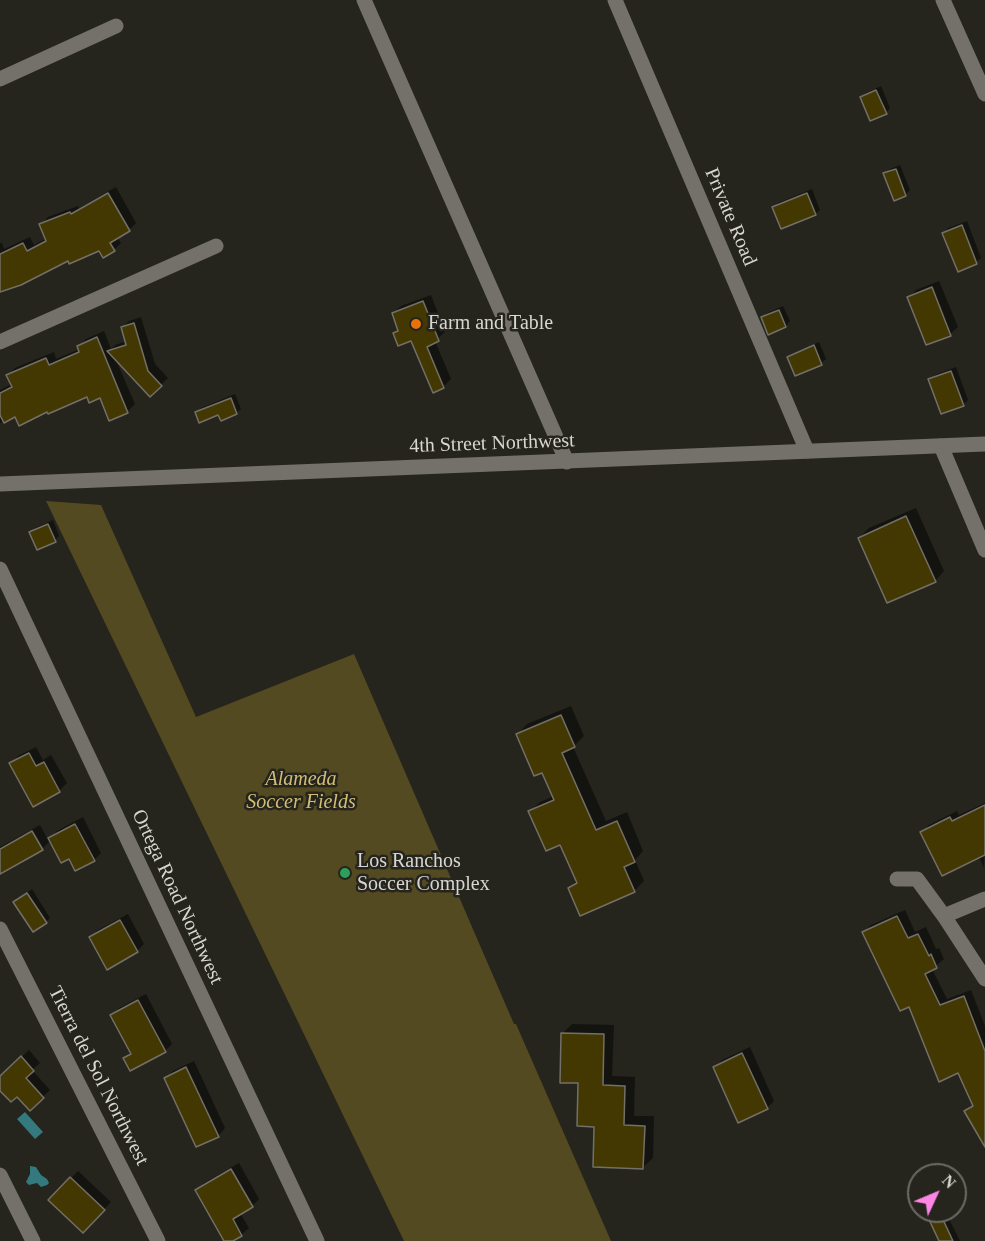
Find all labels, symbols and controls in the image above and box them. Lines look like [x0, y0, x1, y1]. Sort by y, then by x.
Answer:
street label: Private Road [699, 165, 761, 269]
place label: Farm and Table [428, 312, 553, 336]
marker: Farm and Table [409, 317, 423, 331]
street label: 4th Street Northwest [409, 429, 575, 459]
park label: Alameda Soccer Fields [246, 768, 356, 815]
street label: Ortega Road Northwest [126, 806, 228, 988]
place label: Los Ranchos Soccer Complex [357, 850, 490, 897]
marker: Los Ranchos Soccer Complex [338, 866, 352, 880]
street label: Tierra del Sol Northwest [42, 983, 154, 1169]
north arrow [907, 1163, 967, 1223]
text: N [939, 1171, 959, 1192]

